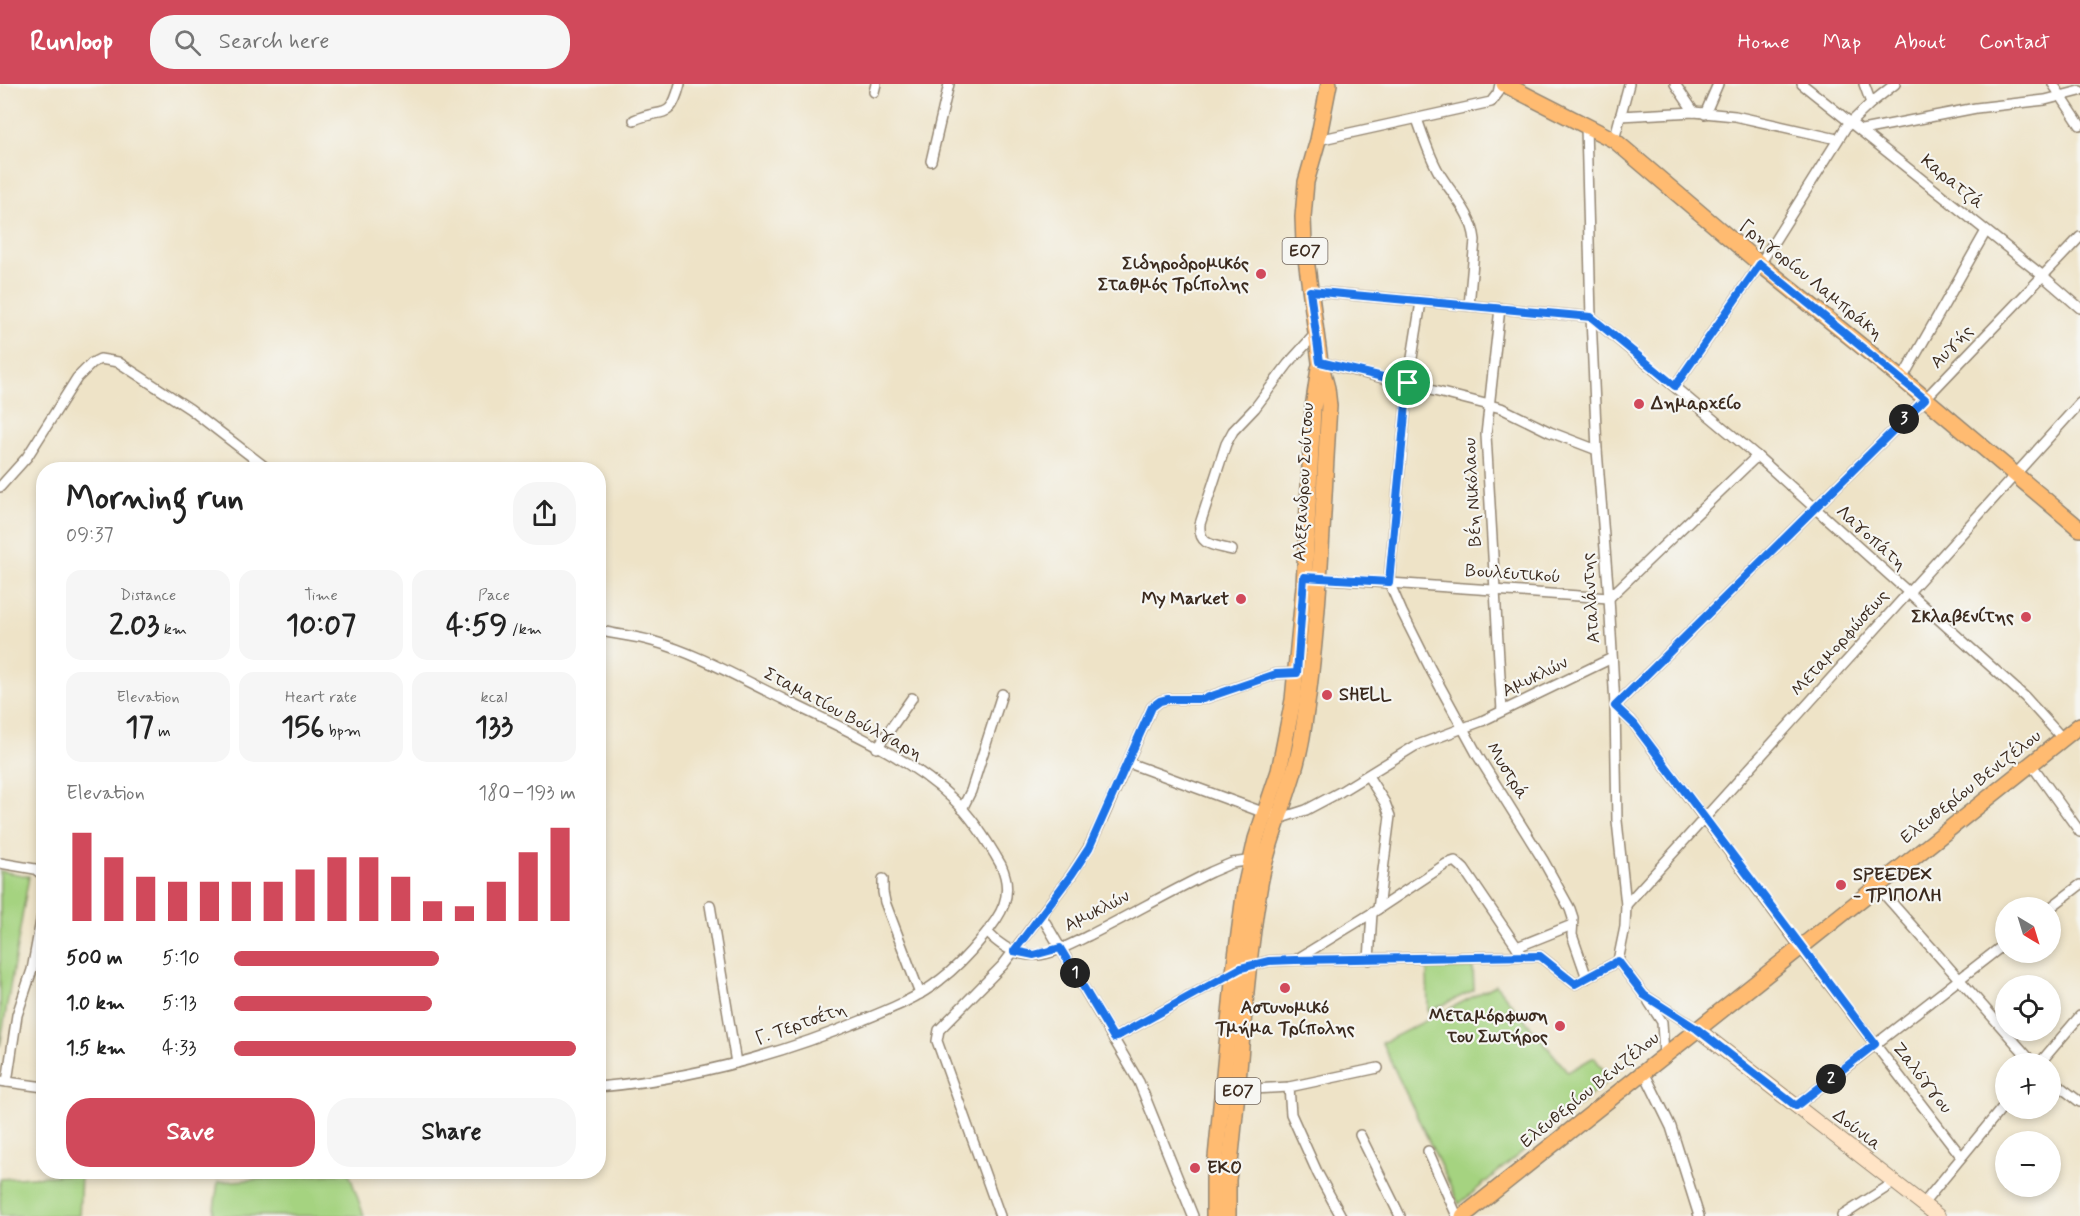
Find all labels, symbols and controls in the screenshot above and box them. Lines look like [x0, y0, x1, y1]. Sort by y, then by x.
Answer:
search box [150, 15, 570, 69]
text: Runloop [30, 24, 114, 61]
icon: search [171, 26, 204, 59]
text: Search here [219, 28, 329, 56]
text: Home [1738, 28, 1790, 56]
text: Map [1823, 28, 1861, 56]
text: About [1894, 28, 1946, 56]
text: Contact [1979, 28, 2050, 56]
street label: Καρατζά [1915, 149, 1989, 215]
street label: Γρηγορίου Λαμπράκη [1734, 214, 1888, 346]
road number: ΕΟ7 [1282, 238, 1328, 264]
place label: Σιδηροδρομικός Σταθμός Τρίπολης [1098, 252, 1249, 297]
marker: Σιδηροδρομικός Σταθμός Τρίπολης [1254, 267, 1268, 281]
street label: Αυγής [1925, 320, 1979, 374]
pin [1382, 357, 1433, 408]
icon: arrive [1391, 366, 1424, 399]
place label: Δημαρχείο [1650, 392, 1741, 416]
marker: Δημαρχείο [1632, 397, 1646, 411]
street label: Αλεξανδρου Σούτσου [1288, 402, 1320, 562]
pin: 3 [1889, 404, 1919, 434]
text: 3 [1900, 408, 1908, 429]
street label: Βέη Νικόλαου [1457, 437, 1488, 547]
text: Morning run [66, 477, 244, 521]
button: share [513, 482, 576, 545]
street label: Λαγοπάτη [1830, 500, 1912, 576]
text: 09:37 [66, 522, 114, 549]
street label: Αταλάντης [1576, 552, 1606, 644]
street label: Βουλευτικού [1465, 559, 1561, 589]
street label: Μεταμορφώσεως [1786, 584, 1894, 702]
text: Distance [120, 585, 176, 606]
text: Time [304, 585, 338, 606]
text: Pace [478, 585, 510, 606]
place label: My Market [1141, 587, 1229, 611]
marker: My Market [1234, 592, 1248, 606]
place label: Σκλαβενίτης [1911, 605, 2014, 629]
text: 2.03 [109, 606, 159, 645]
text: 10:07 [286, 606, 356, 645]
text: 4:59 [446, 606, 507, 645]
marker: Σκλαβενίτης [2019, 610, 2033, 624]
text: km [159, 619, 187, 640]
text: /km [507, 619, 542, 640]
street label: Αμυκλών [1498, 651, 1572, 703]
street label: Σταματίου Βούλγαρη [759, 662, 927, 766]
place label: SHELL [1339, 683, 1392, 707]
text: Elevation [117, 687, 180, 708]
text: Heart rate [285, 687, 357, 708]
text: kcal [481, 687, 507, 708]
marker: SHELL [1320, 688, 1334, 702]
text: 17 [125, 708, 154, 747]
text: 156 [281, 708, 324, 747]
text: 133 [475, 708, 513, 747]
text: m [154, 721, 171, 742]
text: bpm [324, 721, 361, 742]
street label: Ελευθερίου Βενιζέλου [1895, 724, 2046, 850]
street label: Μυστρά [1480, 738, 1534, 804]
text: Elevation [66, 780, 145, 807]
text: 180–193 m [478, 780, 576, 807]
place label: SPEEDEX - ΤΡΙΠΟΛΗ [1853, 863, 1942, 908]
marker: SPEEDEX - ΤΡΙΠΟΛΗ [1834, 878, 1848, 892]
street label: Αμυκλών [1060, 884, 1134, 938]
north arrow [1995, 897, 2061, 963]
map controls [1995, 897, 2061, 1197]
text: 500 m [66, 945, 123, 972]
text: 5:10 [162, 945, 200, 972]
pin: 1 [1060, 958, 1090, 988]
text: 1 [1071, 962, 1079, 983]
button: locate [1995, 975, 2061, 1041]
marker: Αστυνομικό Τμήμα Τρίπολης [1278, 981, 1292, 995]
text: 1.0 km [66, 990, 125, 1017]
text: 5:13 [162, 990, 197, 1017]
street label: Γ. Τερτσέτη [752, 996, 850, 1051]
place label: Αστυνομικό Τμήμα Τρίπολης [1214, 996, 1355, 1041]
place label: Μεταμόρφωση του Σωτήρος [1429, 1004, 1548, 1049]
marker: Μεταμόρφωση του Σωτήρος [1553, 1019, 1567, 1033]
street label: Ελευθερίου Βενιζέλου [1515, 1026, 1665, 1154]
text: 1.5 km [66, 1035, 126, 1062]
text: 4:33 [162, 1035, 196, 1062]
street label: Ζαλόγγου [1886, 1037, 1958, 1119]
button: + [1995, 1053, 2061, 1119]
pin: 2 [1816, 1064, 1846, 1094]
text: 2 [1827, 1068, 1835, 1089]
road number: ΕΟ7 [1216, 1078, 1260, 1104]
button: Save [66, 1098, 315, 1167]
button: Share [327, 1098, 576, 1167]
street label: Δούνια [1828, 1103, 1886, 1157]
button: − [1995, 1131, 2061, 1197]
place label: EKO [1207, 1156, 1242, 1180]
marker: EKO [1188, 1161, 1202, 1175]

